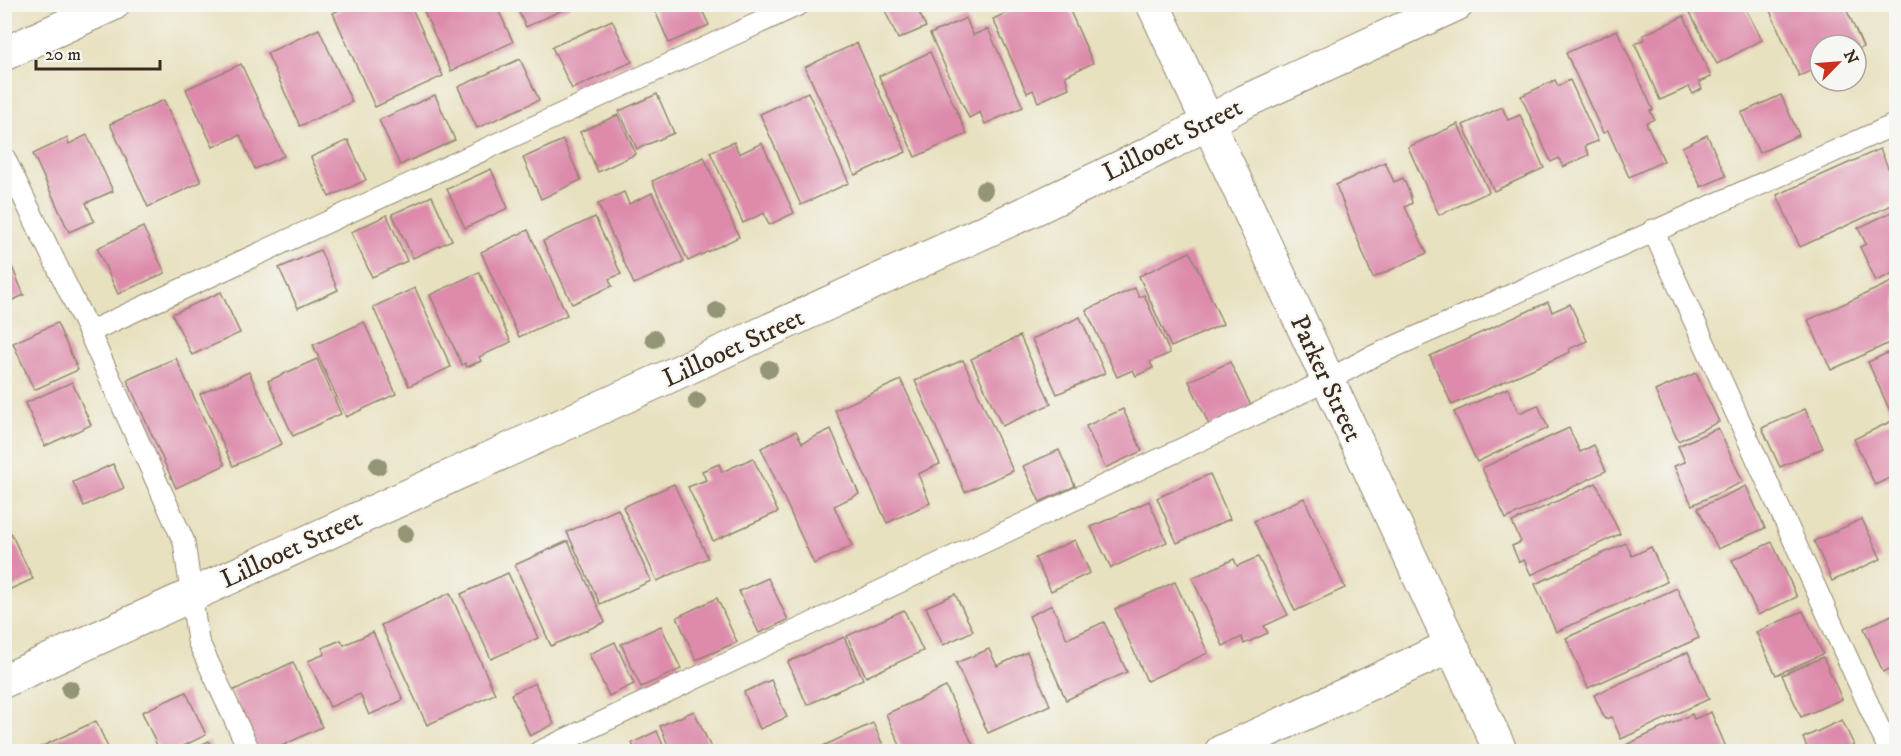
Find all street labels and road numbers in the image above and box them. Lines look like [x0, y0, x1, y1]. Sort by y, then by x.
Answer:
street label: Lillooet Street [1097, 91, 1248, 190]
street label: Lillooet Street [658, 301, 810, 396]
street label: Parker Street [1282, 310, 1369, 447]
street label: Lillooet Street [216, 502, 368, 597]

